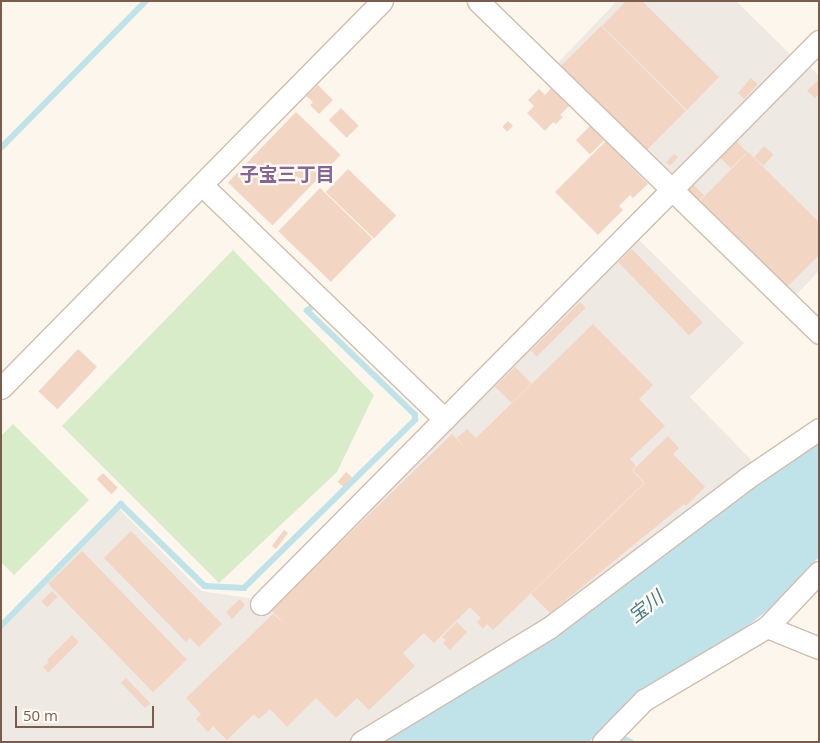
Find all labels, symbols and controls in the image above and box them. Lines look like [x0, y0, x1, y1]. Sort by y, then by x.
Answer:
district label: 子宝三丁目 [240, 164, 334, 186]
water label: 宝川 [624, 586, 668, 628]
scale bar [18, 696, 156, 728]
text: 50 m [23, 705, 58, 725]

